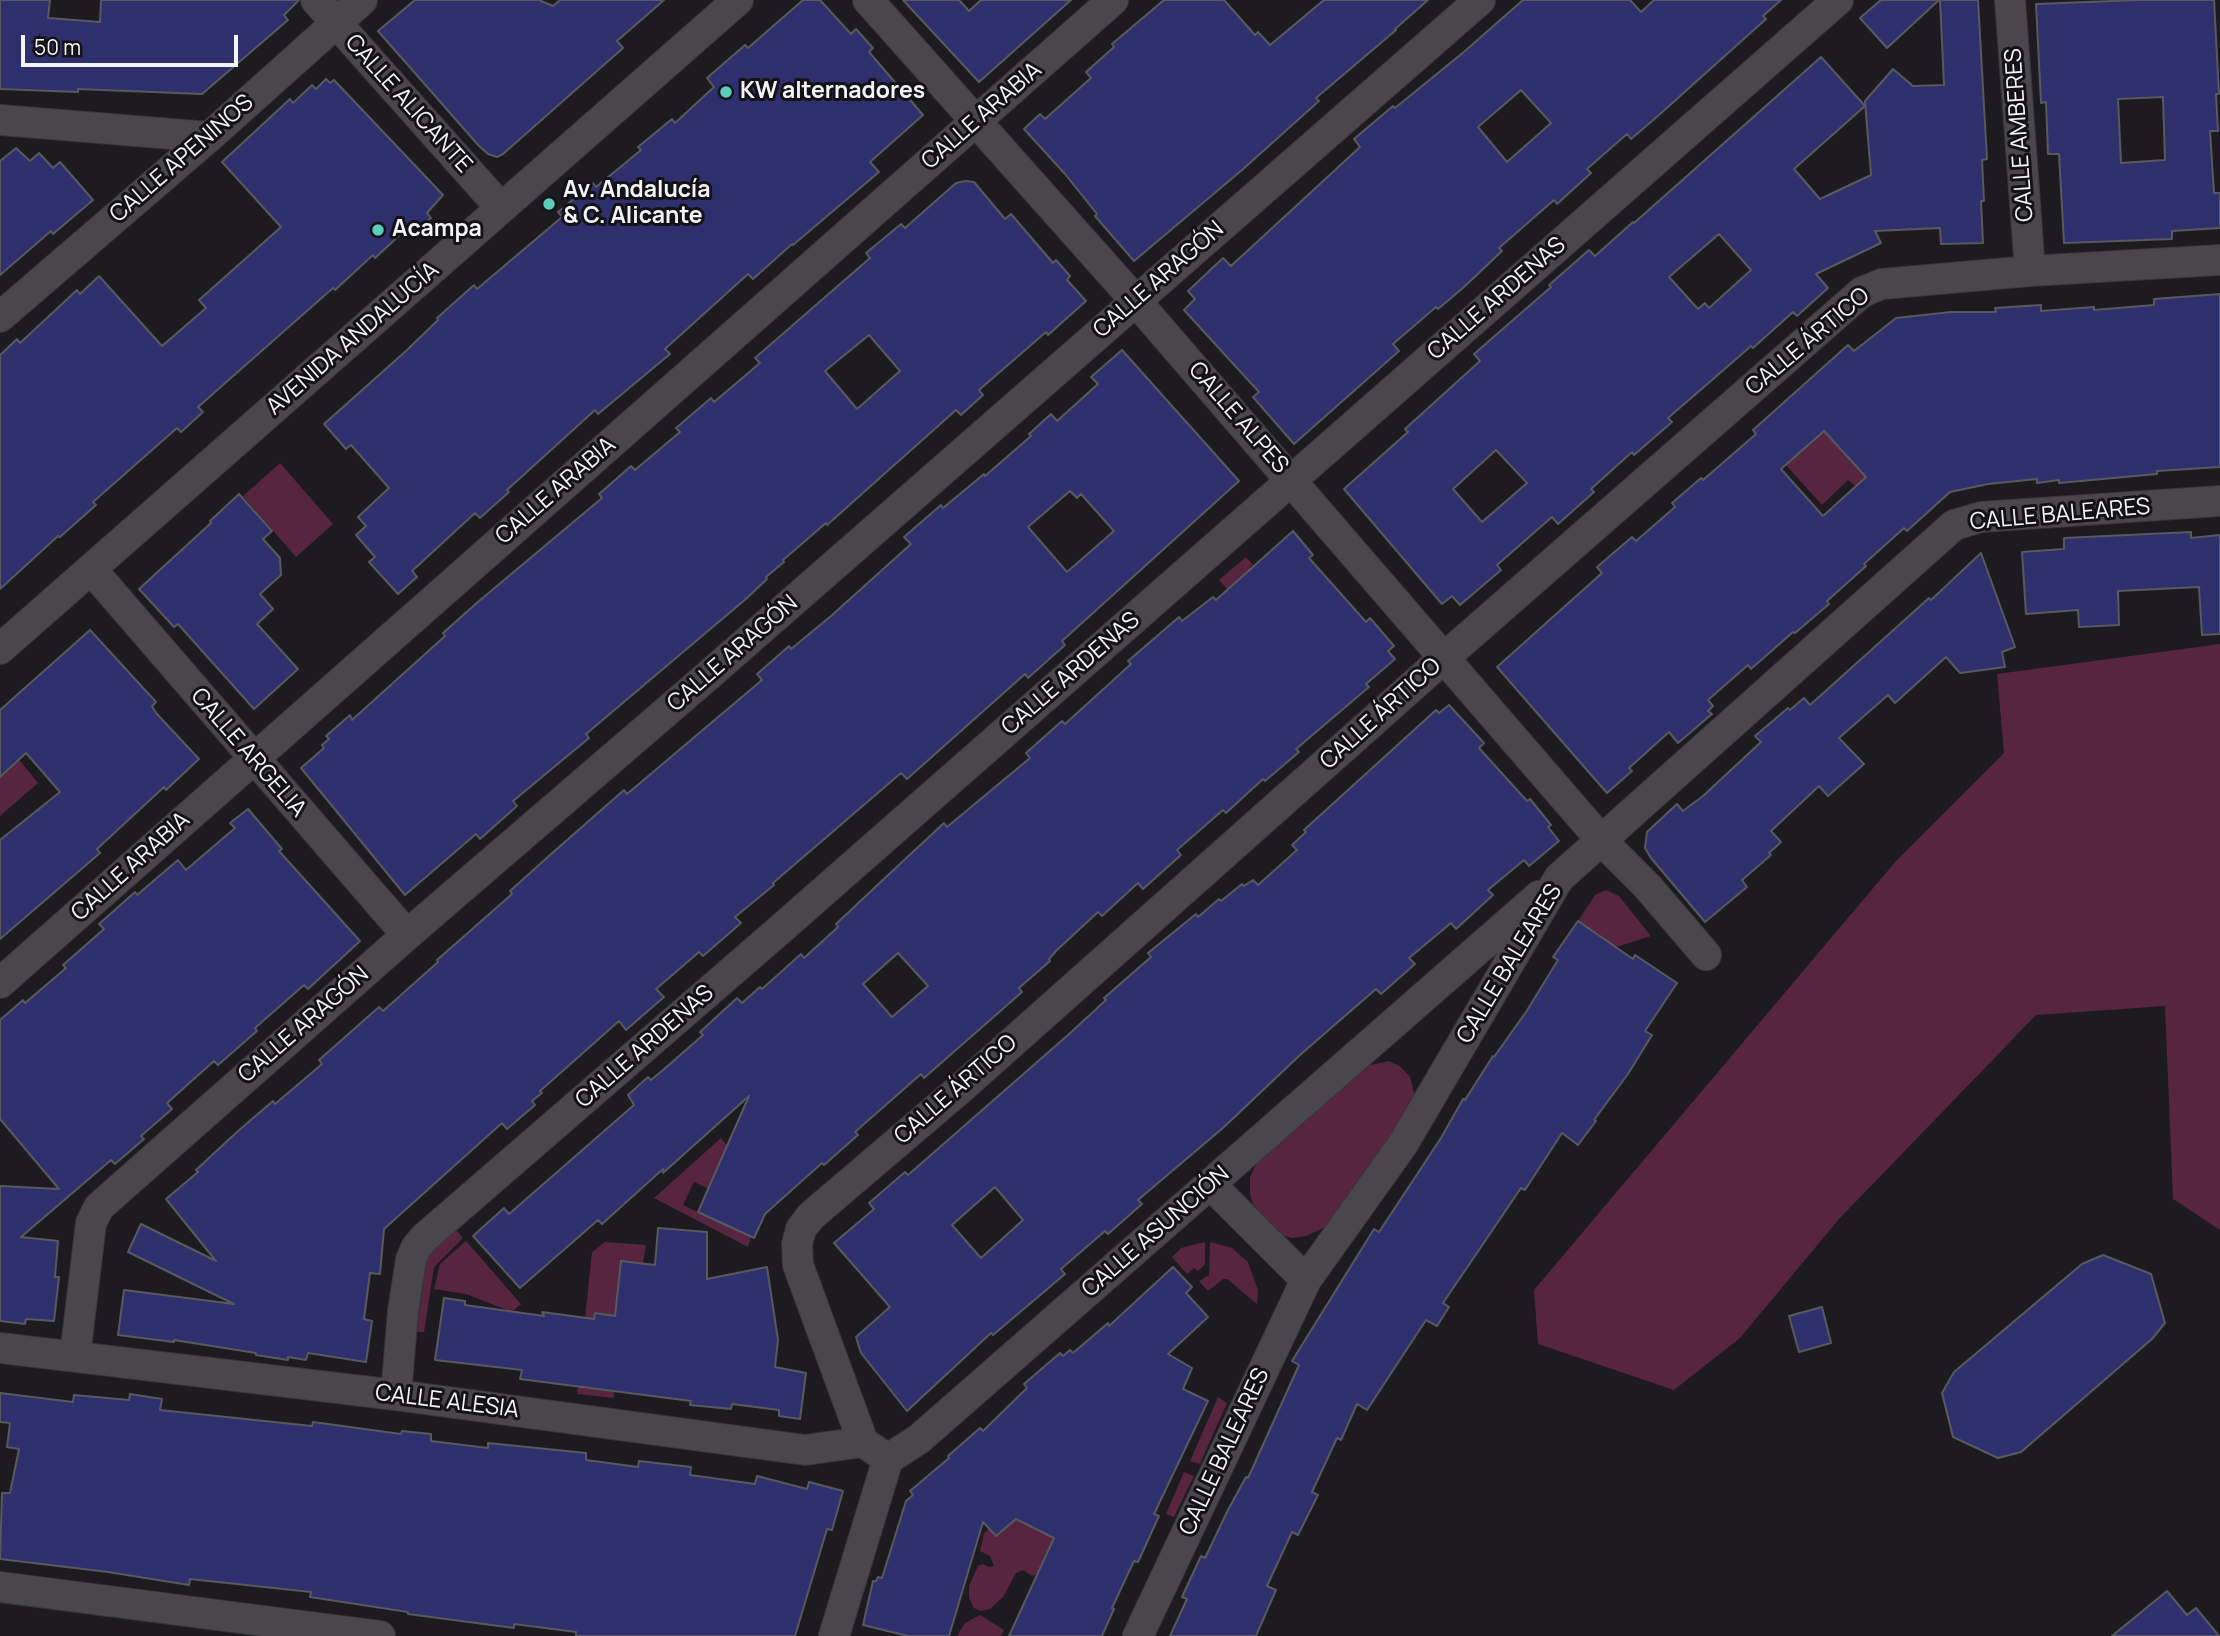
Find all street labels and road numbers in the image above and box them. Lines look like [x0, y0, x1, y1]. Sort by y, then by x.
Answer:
street label: CALLE ALICANTE [339, 29, 477, 179]
street label: CALLE AMBERES [2000, 47, 2040, 223]
street label: CALLE ARABIA [917, 57, 1047, 175]
street label: CALLE APENINOS [105, 89, 259, 229]
street label: CALLE ARAGÓN [1088, 216, 1230, 344]
street label: CALLE ARDENAS [1423, 232, 1571, 366]
street label: AVENIDA ANDALUCÍA [261, 257, 445, 421]
street label: CALLE ÁRTICO [1741, 282, 1875, 402]
street label: CALLE ALPES [1182, 357, 1294, 479]
street label: CALLE ARABIA [491, 432, 621, 550]
street label: CALLE BALEARES [1969, 493, 2151, 537]
street label: CALLE ARAGÓN [662, 590, 804, 718]
street label: CALLE ARDENAS [997, 607, 1145, 741]
street label: CALLE ÁRTICO [1315, 653, 1447, 775]
street label: CALLE ARGELIA [184, 683, 312, 823]
street label: CALLE ARABIA [66, 807, 196, 927]
street label: CALLE BALEARES [1452, 879, 1568, 1049]
street label: CALLE ARAGÓN [233, 961, 375, 1089]
street label: CALLE ARDENAS [571, 980, 719, 1114]
street label: CALLE ÁRTICO [889, 1029, 1023, 1151]
street label: CALLE ASUNCIÓN [1077, 1161, 1235, 1303]
street label: CALLE BALEARES [1174, 1364, 1276, 1540]
street label: CALLE ALESIA [374, 1379, 520, 1425]

